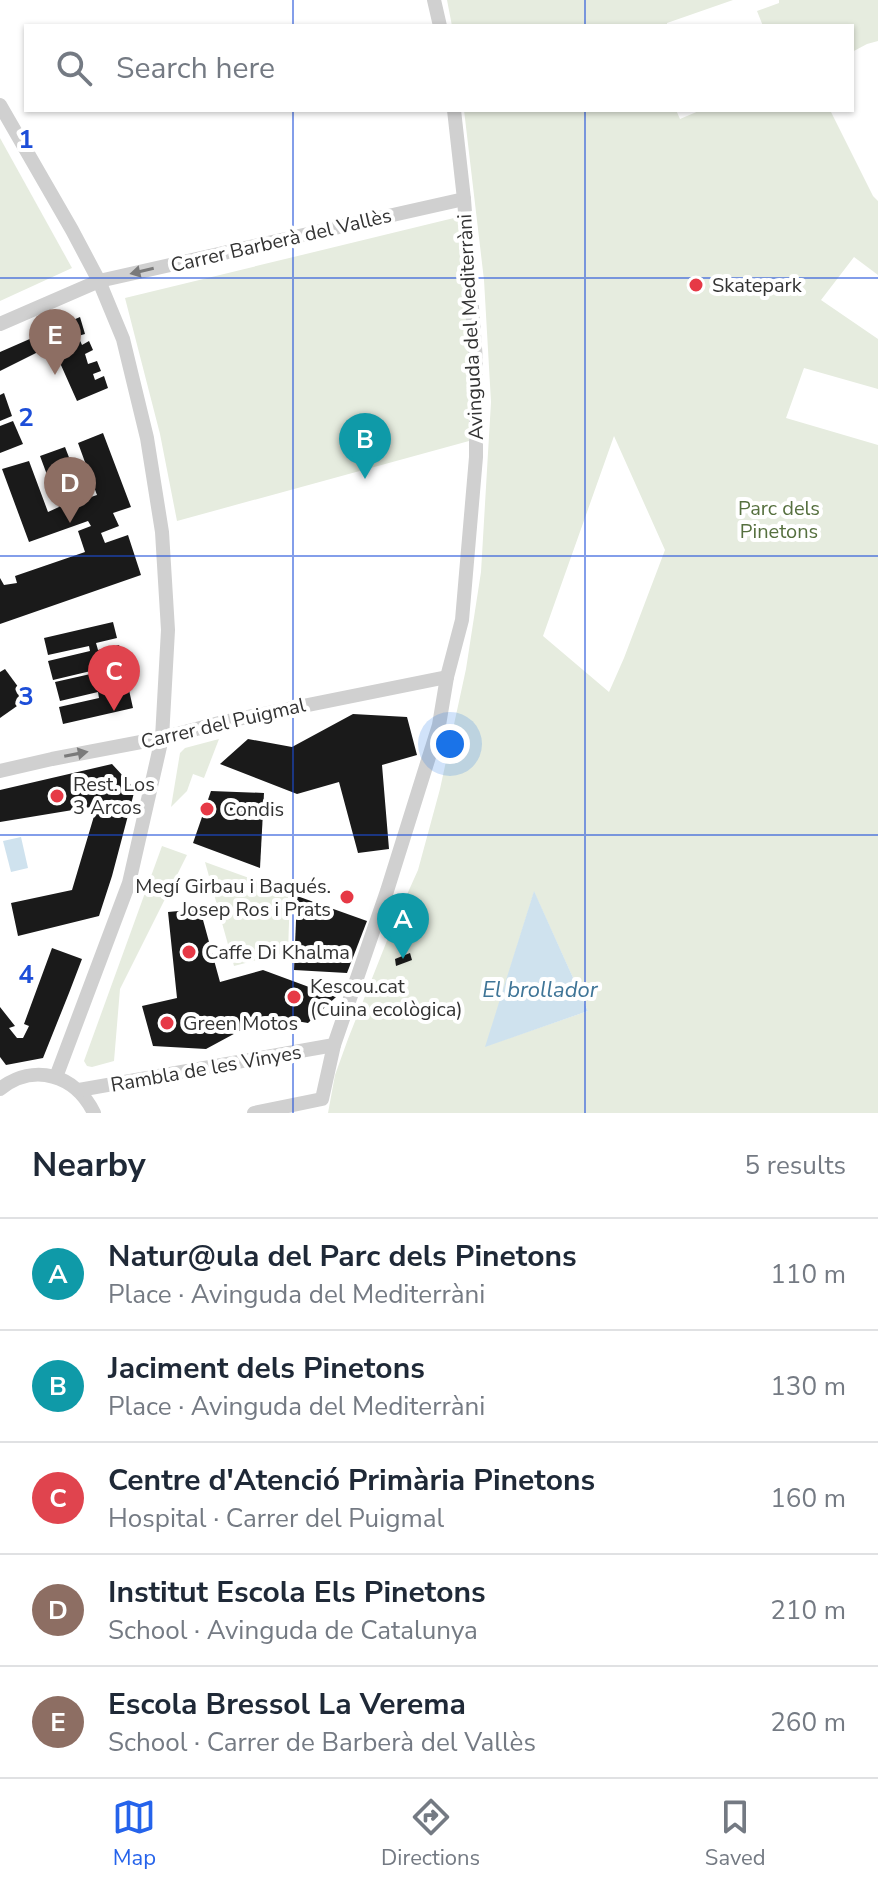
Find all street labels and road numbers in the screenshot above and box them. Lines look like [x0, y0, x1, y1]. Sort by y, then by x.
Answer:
street label: Carrer Barberà del Vallès [168, 202, 394, 279]
street label: Avinguda del Mediterràni [451, 213, 490, 441]
street label: Carrer del Puigmal [138, 691, 308, 756]
street label: Rambla de les Vinyes [109, 1038, 304, 1099]

